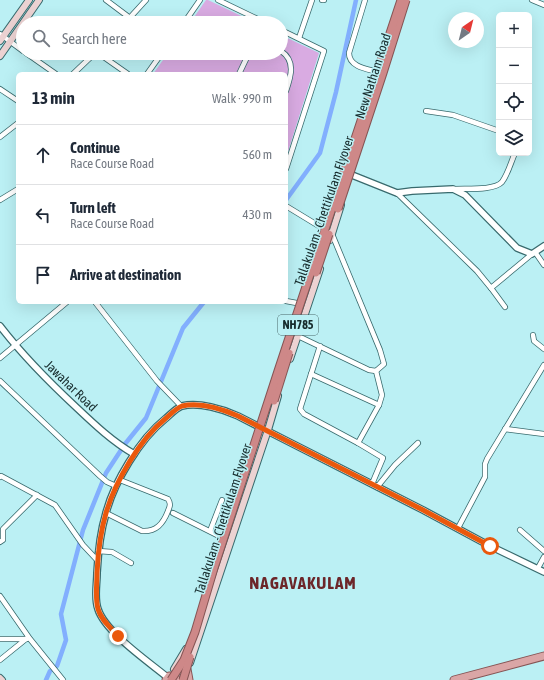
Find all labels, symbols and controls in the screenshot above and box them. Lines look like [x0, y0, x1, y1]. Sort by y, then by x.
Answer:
north arrow [448, 12, 484, 48]
map controls [496, 12, 532, 156]
button: + [496, 12, 532, 48]
search box [16, 16, 288, 60]
icon: search [30, 27, 52, 49]
text: Search here [62, 30, 127, 47]
street label: New Natham Road [352, 31, 394, 121]
button: − [496, 48, 532, 84]
button: locate [496, 84, 532, 120]
text: 13 min [32, 88, 75, 108]
text: Walk · 990 m [212, 91, 272, 106]
button: layers [496, 120, 532, 156]
street label: Tallakulam - Chettikulam Flyover [291, 134, 357, 288]
text: Continue [70, 139, 120, 156]
icon: ahead [32, 144, 54, 166]
text: 560 m [243, 147, 272, 162]
text: Race Course Road [70, 156, 154, 171]
text: Turn left [70, 199, 116, 216]
icon: left [32, 204, 54, 226]
text: 430 m [243, 207, 272, 222]
text: Race Course Road [70, 216, 154, 231]
icon: arrive [32, 264, 54, 286]
text: Arrive at destination [70, 266, 181, 283]
road number: NH785 [278, 315, 318, 335]
street label: Jawahar Road [42, 357, 100, 415]
street label: Tallakulam - Chettikulam Flyover [192, 442, 254, 596]
route start [481, 537, 499, 555]
district label: NAGAVAKULAM [249, 573, 357, 593]
route end [109, 627, 127, 645]

